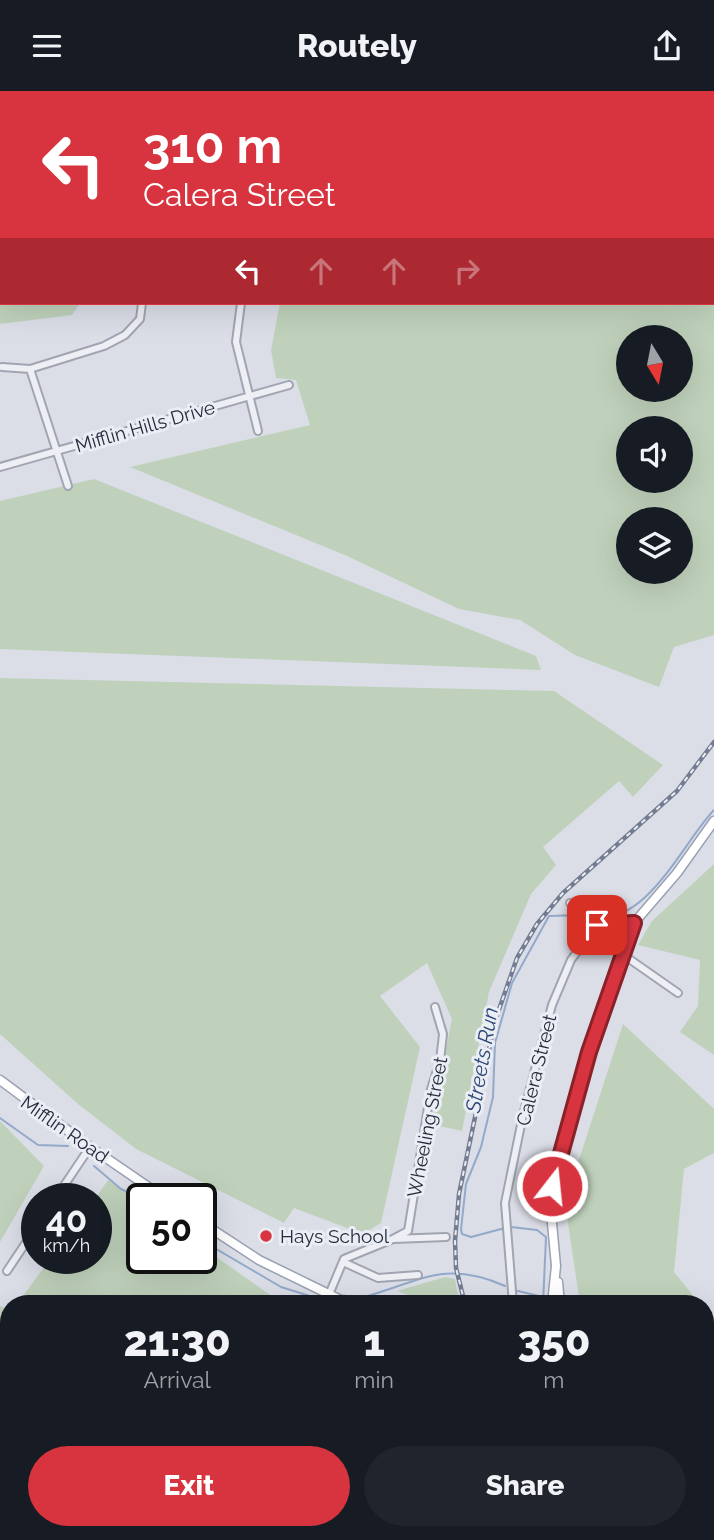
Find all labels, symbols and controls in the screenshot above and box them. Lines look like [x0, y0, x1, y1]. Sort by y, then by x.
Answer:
icon: menu [28, 27, 66, 65]
text: Routely [297, 27, 417, 64]
icon: share [648, 27, 686, 65]
text: 310 m [143, 117, 282, 174]
icon: left [28, 119, 119, 210]
text: Calera Street [143, 176, 335, 213]
icon: left [229, 252, 267, 290]
icon: ahead [302, 252, 340, 290]
icon: ahead [375, 252, 413, 290]
icon: right [448, 252, 486, 290]
north arrow [616, 325, 693, 403]
map controls [616, 325, 693, 584]
street label: Mifflin Hills Drive [73, 396, 217, 456]
button: sound [616, 416, 693, 493]
button: layers [616, 507, 693, 584]
pin [567, 895, 627, 955]
icon: arrive [578, 906, 616, 944]
water label: Streets Run [460, 1005, 503, 1116]
street label: Calera Street [512, 1011, 561, 1128]
street label: Wheeling Street [403, 1054, 452, 1199]
street label: Mifflin Road [17, 1091, 113, 1167]
position arrow [515, 1149, 589, 1223]
speed limit sign: 50 [126, 1183, 217, 1274]
text: 40 [46, 1199, 87, 1240]
place label: Hays School [280, 1225, 390, 1247]
marker: Hays School [258, 1228, 274, 1244]
text: km/h [43, 1235, 90, 1256]
text: 21:30 [124, 1317, 231, 1366]
text: 1 [363, 1317, 385, 1366]
text: 350 [517, 1317, 591, 1366]
text: Arrival [143, 1366, 211, 1393]
text: min [354, 1366, 394, 1393]
text: m [543, 1366, 565, 1393]
button: Exit [28, 1446, 350, 1526]
button: Share [364, 1446, 686, 1526]

